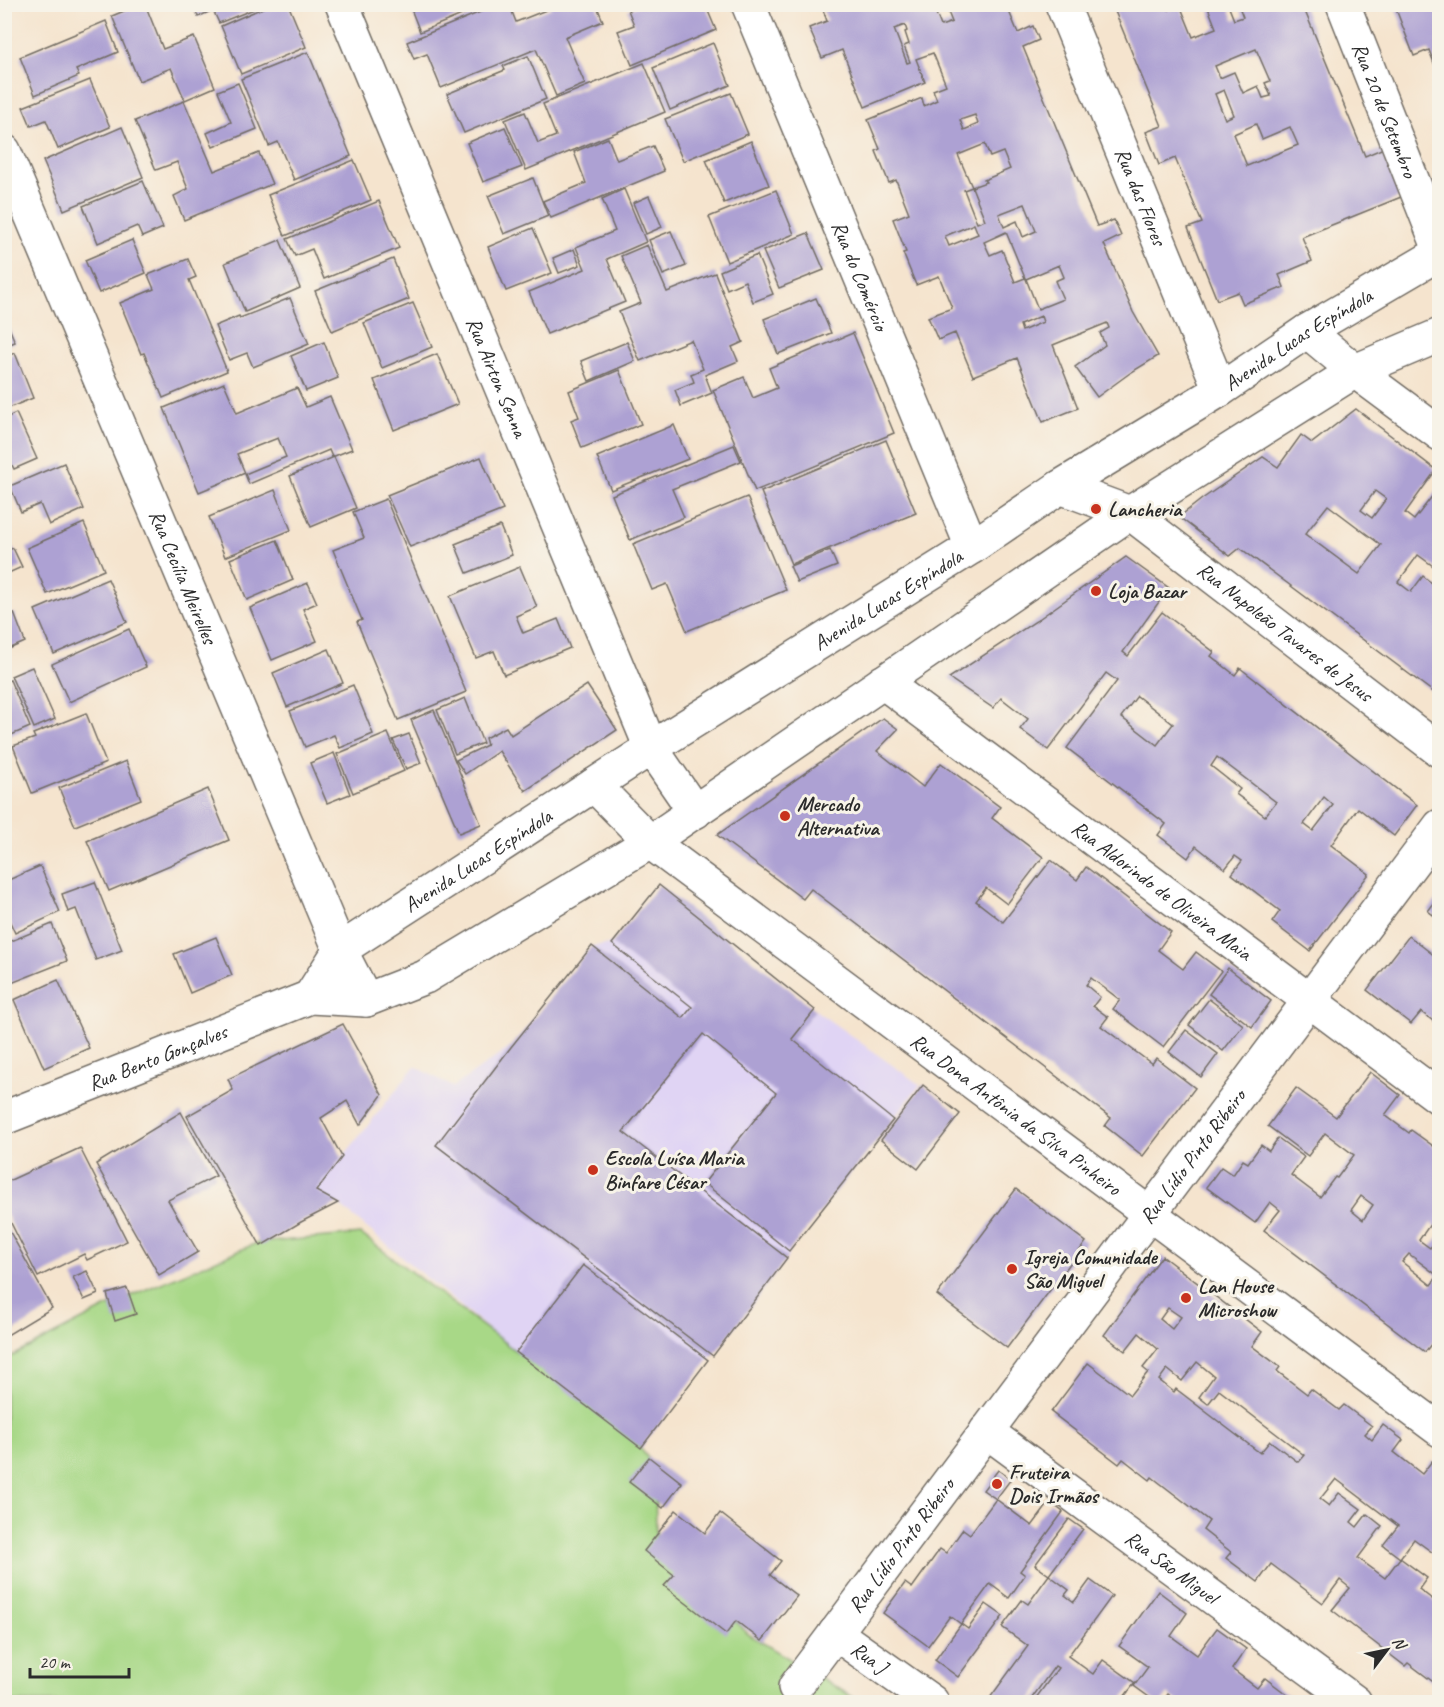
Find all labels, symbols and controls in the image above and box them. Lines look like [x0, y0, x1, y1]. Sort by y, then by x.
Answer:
street label: Rua 20 de Setembro [1347, 39, 1424, 183]
street label: Rua das Flores [1109, 144, 1173, 251]
street label: Rua do Comércio [826, 217, 895, 337]
street label: Avenida Lucas Espíndola [1219, 282, 1378, 397]
street label: Rua Airton Senna [460, 313, 534, 443]
place label: Lancheria [1108, 496, 1183, 522]
marker: Lancheria [1089, 502, 1103, 516]
street label: Rua Cecília Meirelles [143, 506, 223, 649]
street label: Avenida Lucas Espíndola [808, 543, 968, 656]
street label: Rua Napoleão Tavares de Jesus [1192, 556, 1379, 709]
place label: Loja Bazar [1108, 578, 1188, 604]
marker: Loja Bazar [1089, 584, 1103, 598]
place label: Mercado Alternativa [797, 791, 880, 841]
street label: Avenida Lucas Espíndola [399, 802, 558, 918]
marker: Mercado Alternativa [778, 809, 792, 823]
street label: Rua Aldorindo de Oliveira Maia [1067, 815, 1258, 967]
street label: Rua Bento Gonçalves [84, 1018, 232, 1096]
street label: Rua Dona Antônia da Silva Pinheiro [906, 1028, 1127, 1202]
street label: Rua Lídio Pinto Ribeiro [1134, 1082, 1253, 1229]
place label: Escola Luísa Maria Binfare César [605, 1145, 745, 1195]
marker: Escola Luísa Maria Binfare César [586, 1163, 600, 1177]
place label: Igreja Comunidade São Miguel [1024, 1244, 1159, 1294]
marker: Igreja Comunidade São Miguel [1005, 1262, 1019, 1276]
place label: Lan House Microshow [1198, 1273, 1278, 1323]
marker: Lan House Microshow [1179, 1291, 1193, 1305]
place label: Fruteira Dois Irmãos [1009, 1459, 1101, 1509]
street label: Rua Lídio Pinto Ribeiro [842, 1471, 961, 1618]
marker: Fruteira Dois Irmãos [990, 1477, 1004, 1491]
street label: Rua São Miguel [1120, 1525, 1226, 1612]
north arrow [1357, 1620, 1417, 1680]
text: N [1388, 1633, 1412, 1655]
street label: Rua J [846, 1636, 895, 1681]
scale bar [30, 1641, 129, 1679]
text: 20 m [39, 1651, 72, 1673]

